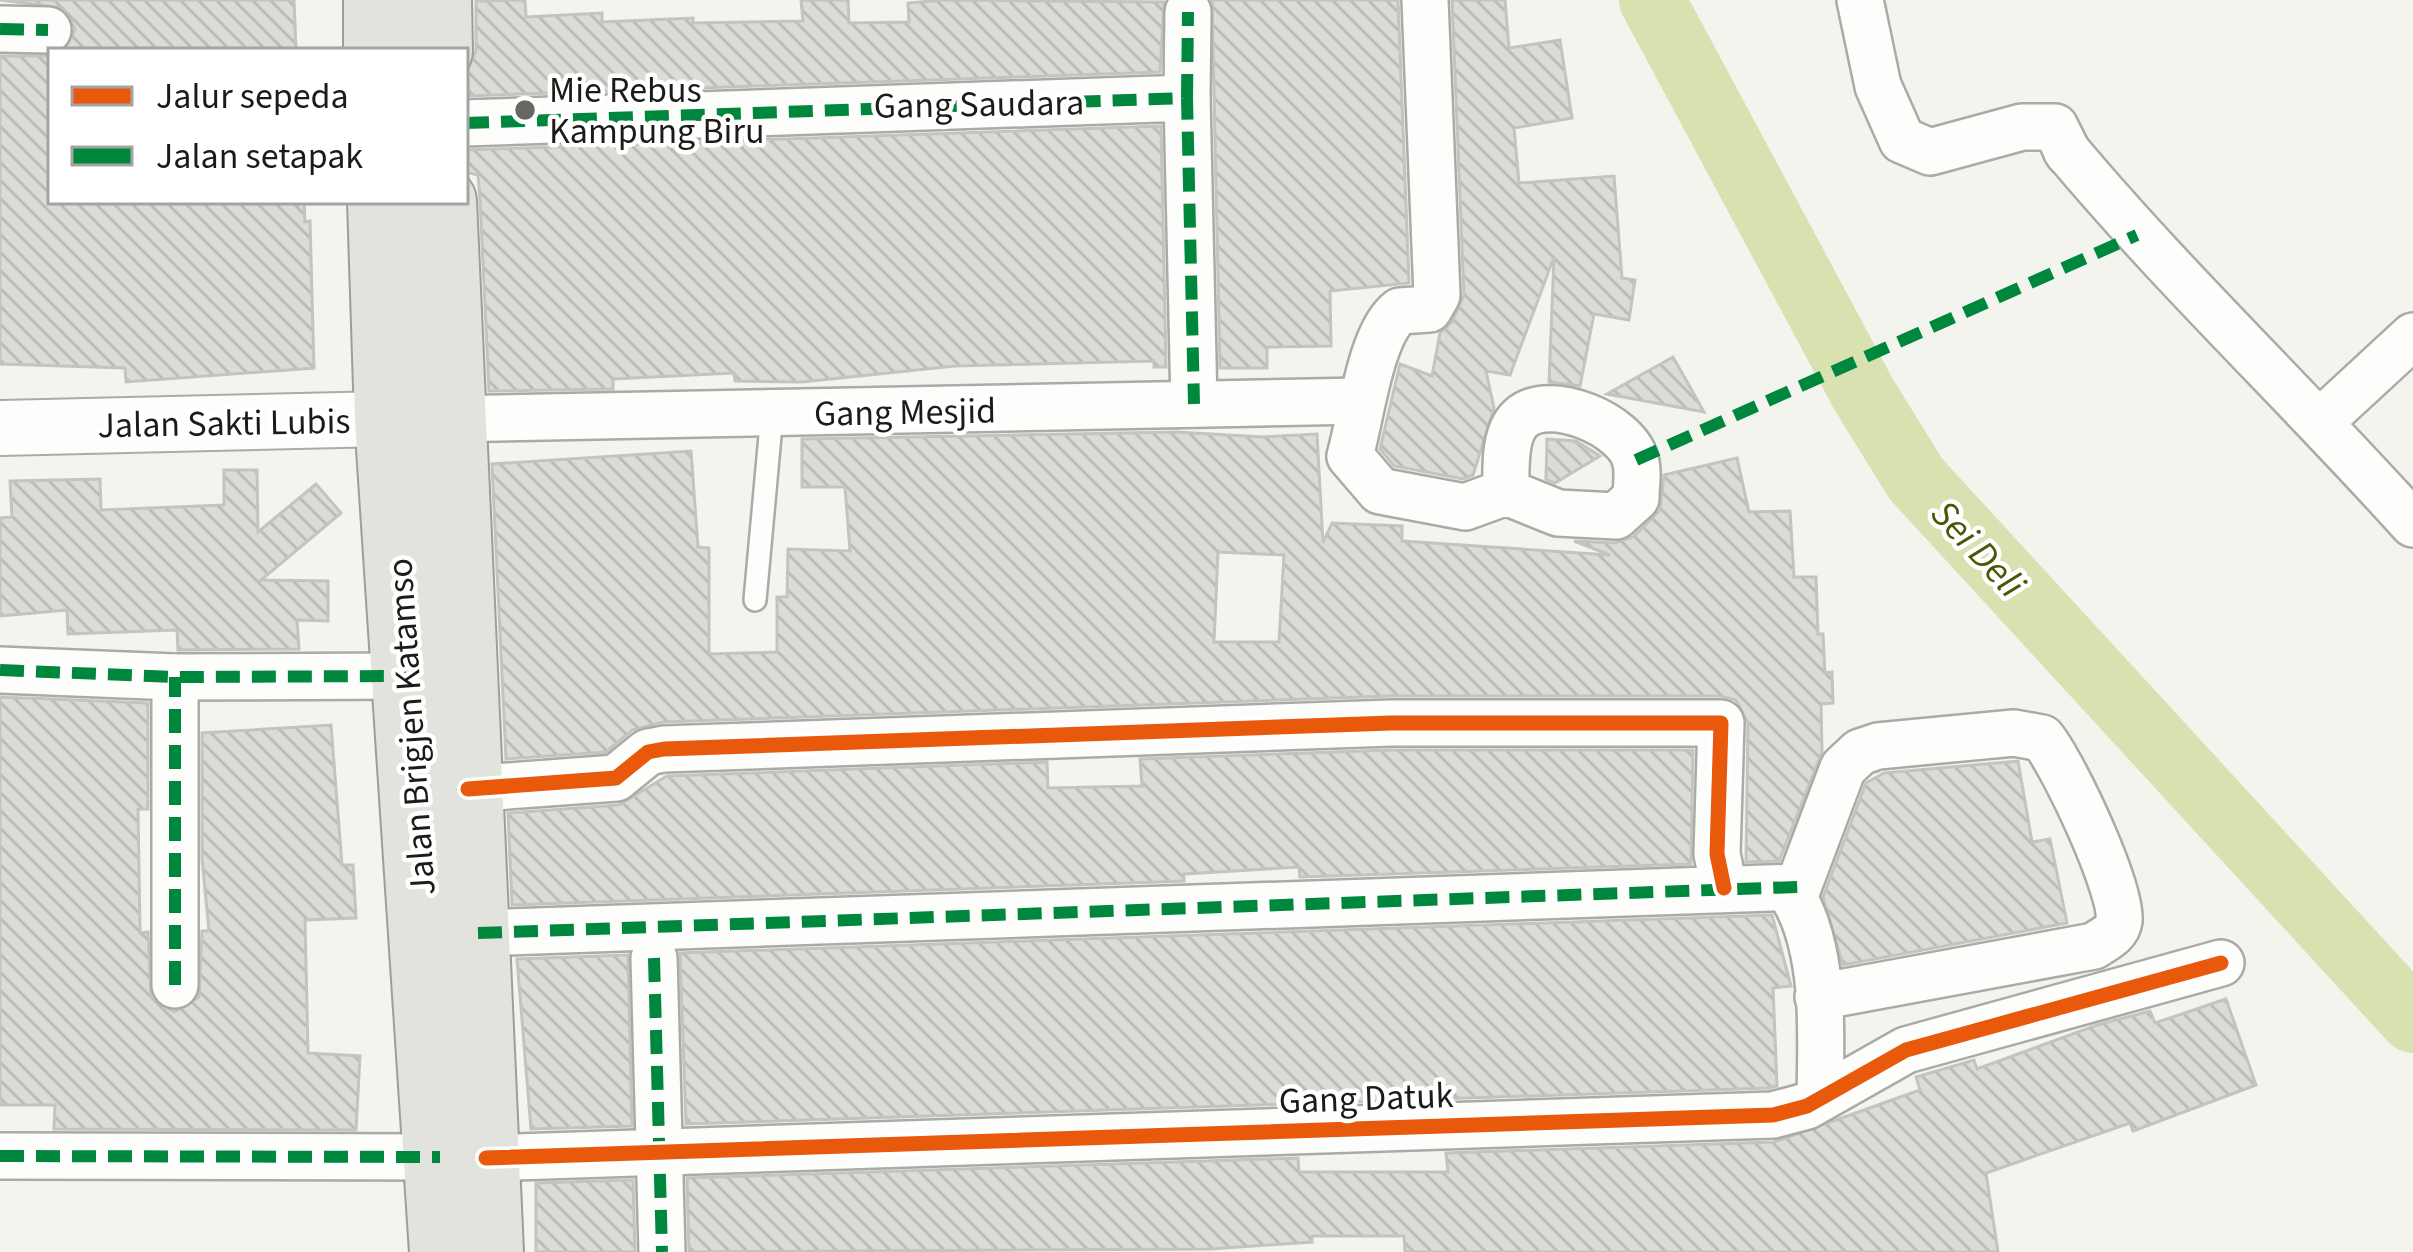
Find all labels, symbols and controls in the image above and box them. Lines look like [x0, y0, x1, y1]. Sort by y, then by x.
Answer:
legend [48, 48, 468, 204]
place label: Mie Rebus Kampung Biru [549, 65, 765, 157]
text: Jalur sepeda [156, 71, 349, 122]
street label: Gang Saudara [873, 77, 1085, 132]
marker: Mie Rebus Kampung Biru [512, 97, 538, 123]
text: Jalan setapak [156, 131, 363, 182]
street label: Gang Mesjid [813, 385, 997, 440]
street label: Jalan Sakti Lubis [97, 396, 351, 451]
water label: Sei Deli [1917, 488, 2038, 612]
street label: Jalan Brigjen Katamso [374, 557, 449, 897]
street label: Gang Datuk [1278, 1070, 1454, 1127]

